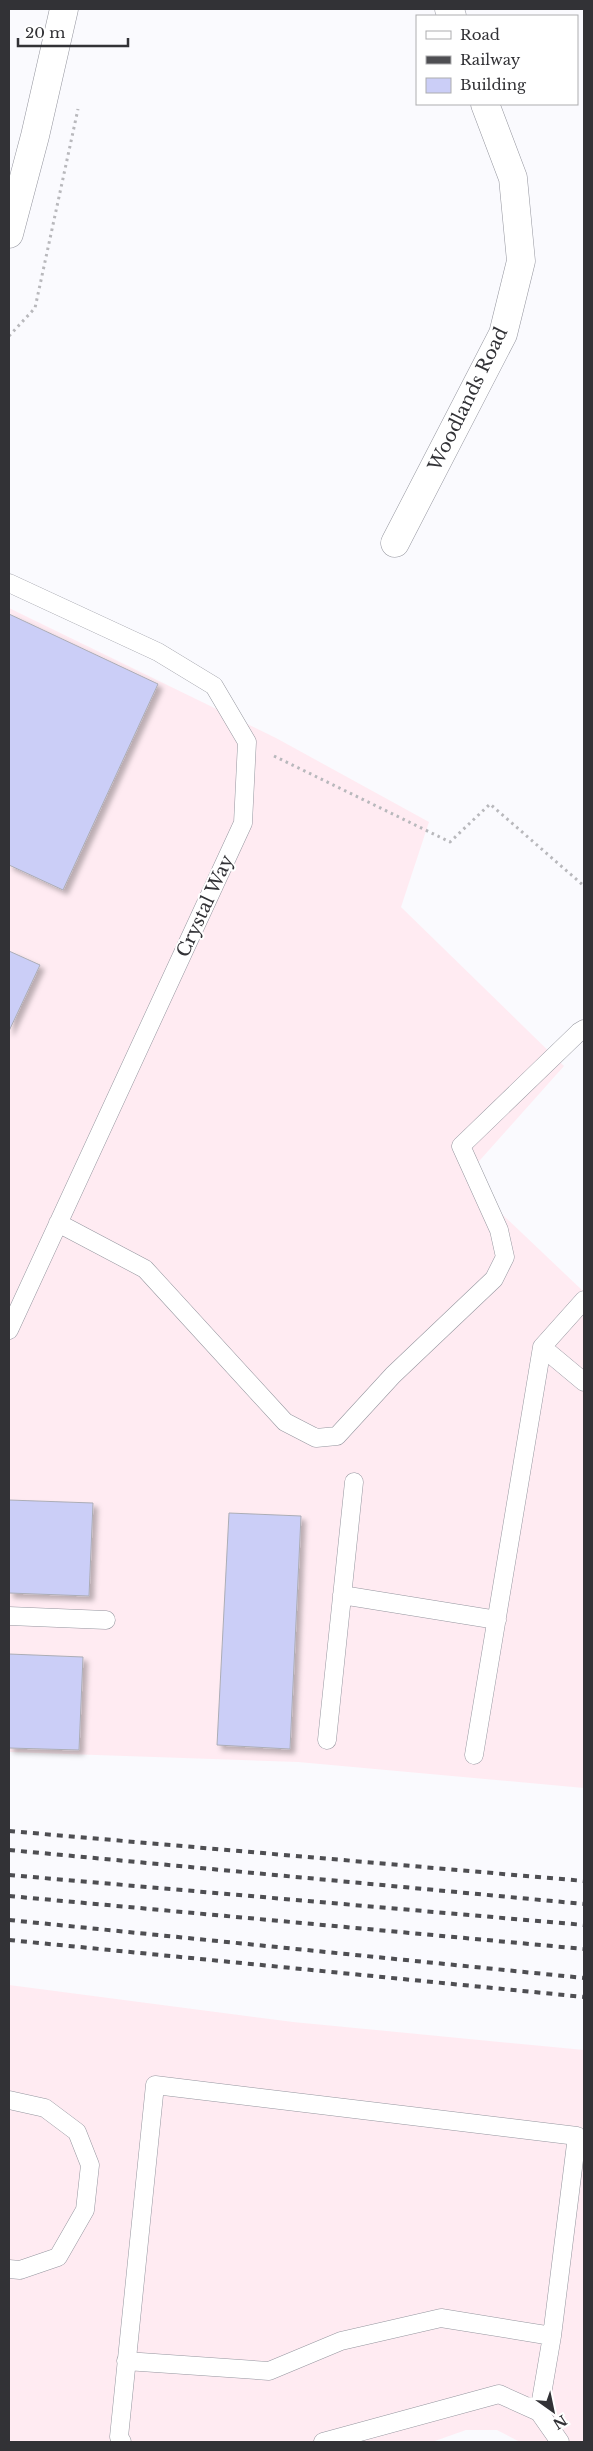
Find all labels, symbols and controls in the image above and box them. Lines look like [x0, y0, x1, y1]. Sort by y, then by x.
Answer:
scale bar [18, 15, 128, 47]
legend [416, 15, 578, 105]
text: 20 m [25, 23, 65, 42]
text: Road [460, 25, 500, 44]
text: Railway [460, 50, 521, 69]
text: Building [460, 75, 527, 94]
street label: Woodlands Road [423, 324, 512, 475]
street label: Crystal Way [172, 851, 238, 961]
north arrow [528, 2386, 578, 2436]
text: N [550, 2411, 571, 2433]

